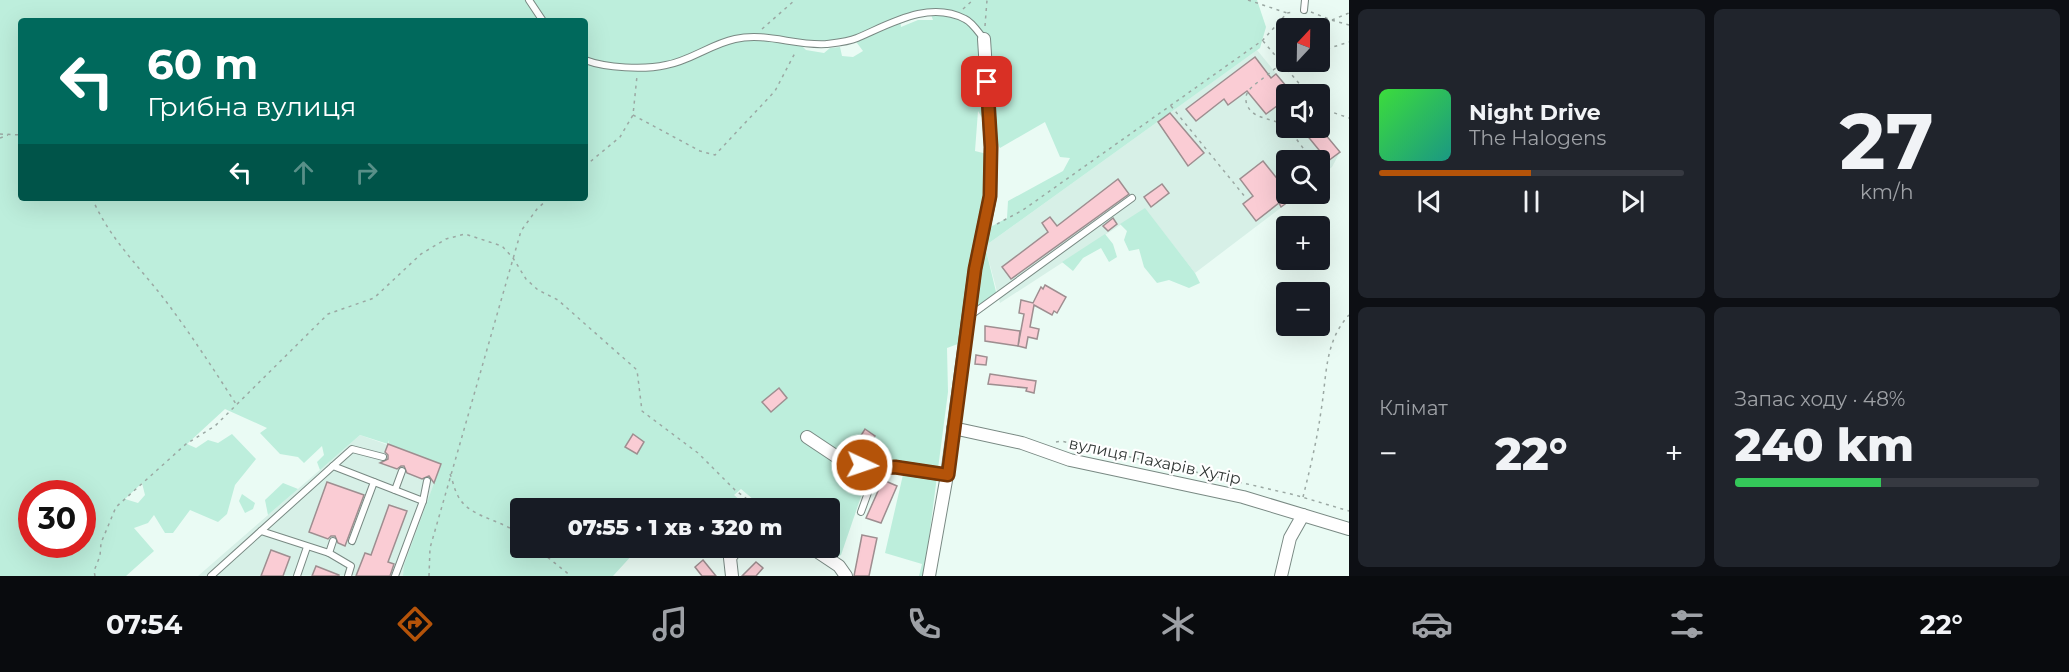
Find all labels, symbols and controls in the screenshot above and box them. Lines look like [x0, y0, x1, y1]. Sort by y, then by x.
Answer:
north arrow [1276, 18, 1330, 72]
map controls [1276, 18, 1330, 336]
text: 60 m [147, 38, 258, 90]
icon: left [48, 42, 126, 120]
pin [961, 56, 1012, 107]
icon: arrive [970, 65, 1003, 98]
button: sound [1276, 84, 1330, 138]
text: Грибна вулиця [147, 90, 356, 123]
text: 27 [1840, 93, 1934, 189]
text: Night Drive [1469, 99, 1601, 126]
text: The Halogens [1469, 126, 1606, 150]
button: search [1276, 150, 1330, 204]
icon: left [224, 156, 257, 189]
icon: ahead [287, 156, 320, 189]
icon: right [350, 156, 383, 189]
text: km/h [1860, 180, 1913, 204]
icon: previous [1413, 185, 1446, 218]
icon: pause [1515, 185, 1548, 218]
icon: next [1616, 185, 1649, 218]
button: + [1276, 216, 1330, 270]
button: − [1276, 282, 1330, 336]
text: Запас ходу · 48% [1735, 387, 1905, 411]
text: Клімат [1379, 396, 1448, 420]
text: 240 km [1735, 417, 1914, 472]
text: 22° [1495, 426, 1568, 481]
position arrow [830, 433, 894, 497]
street label: вулиця Пахарів Хутір [1067, 433, 1243, 489]
text: − [1379, 433, 1398, 473]
text: + [1665, 433, 1684, 473]
speed limit sign: 30 [18, 480, 96, 558]
text: 07:55 · 1 хв · 320 m [568, 514, 782, 541]
icon: directions [394, 603, 436, 645]
icon: music [649, 603, 691, 645]
icon: phone [903, 603, 945, 645]
icon: climate [1157, 603, 1199, 645]
icon: car [1411, 603, 1453, 645]
icon: filters [1666, 603, 1708, 645]
text: 07:54 [106, 608, 182, 641]
text: 22° [1920, 608, 1963, 641]

